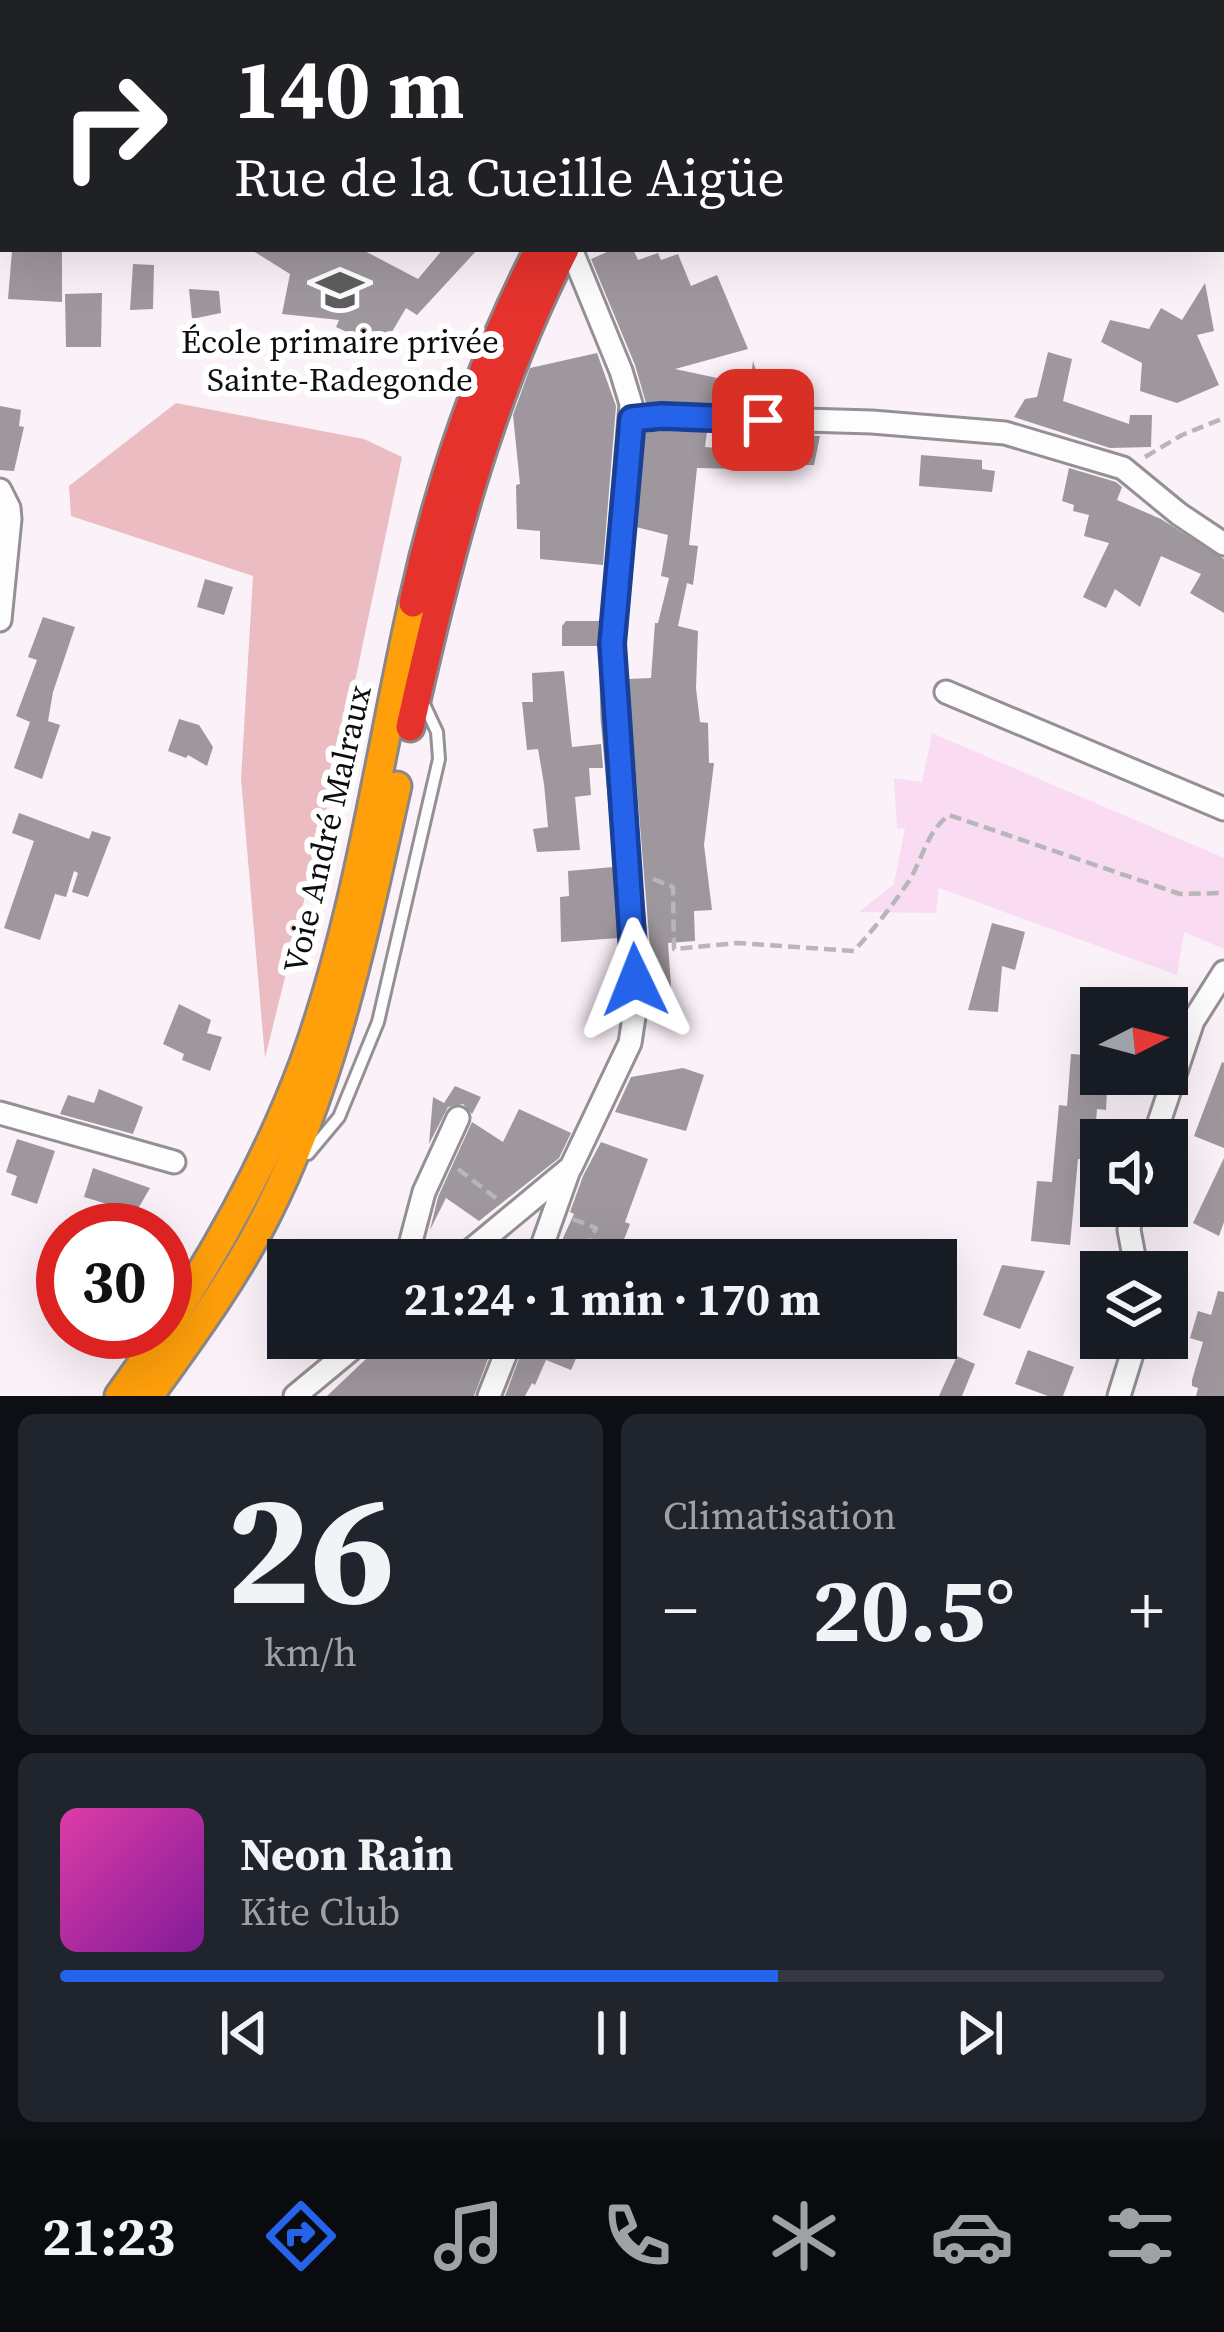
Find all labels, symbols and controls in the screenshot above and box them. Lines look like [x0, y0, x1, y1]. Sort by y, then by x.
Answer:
text: 140 m [234, 31, 465, 146]
icon: right [36, 48, 192, 204]
text: Rue de la Cueille Aigüe [234, 140, 785, 214]
school or university icon: École primaire privée Sainte-Radegonde [315, 265, 365, 315]
place label: École primaire privée Sainte-Radegonde [181, 319, 499, 402]
pin [712, 369, 814, 471]
icon: arrive [730, 387, 796, 453]
street label: Voie André Malraux [272, 680, 382, 977]
position arrow [572, 917, 698, 1043]
north arrow [1080, 987, 1188, 1095]
map controls [1080, 987, 1188, 1359]
button: sound [1080, 1119, 1188, 1227]
speed limit sign: 30 [36, 1203, 192, 1359]
button: layers [1080, 1251, 1188, 1359]
text: 21:24 · 1 min · 170 m [404, 1268, 820, 1330]
text: 26 [226, 1441, 395, 1655]
text: Climatisation [663, 1489, 896, 1542]
text: 20.5° [812, 1548, 1015, 1671]
text: − [663, 1565, 698, 1655]
text: + [1129, 1565, 1164, 1655]
text: km/h [264, 1626, 357, 1679]
text: Neon Rain [240, 1823, 453, 1885]
text: Kite Club [240, 1885, 400, 1938]
icon: previous [211, 2000, 277, 2066]
icon: pause [579, 2000, 645, 2066]
icon: next [947, 2000, 1013, 2066]
icon: directions [259, 2194, 343, 2278]
icon: music [427, 2194, 511, 2278]
icon: phone [595, 2194, 679, 2278]
icon: climate [762, 2194, 846, 2278]
icon: car [930, 2194, 1014, 2278]
icon: filters [1098, 2194, 1182, 2278]
text: 21:23 [42, 2199, 175, 2273]

